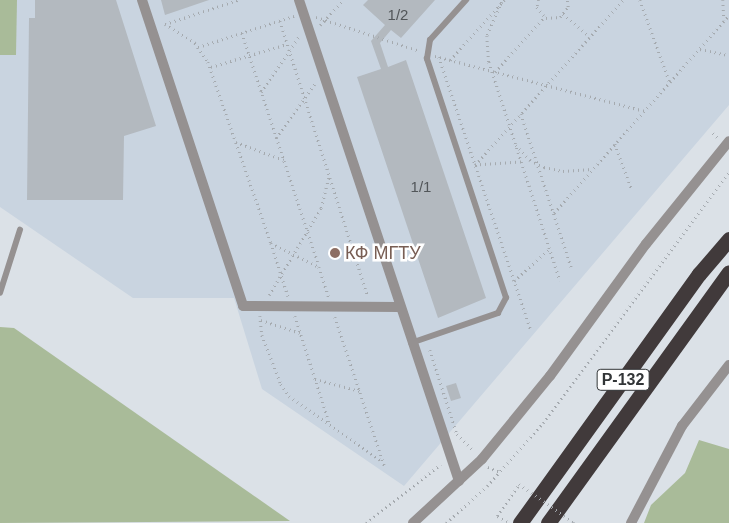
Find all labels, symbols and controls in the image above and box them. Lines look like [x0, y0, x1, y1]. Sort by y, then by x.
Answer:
house number: 1/2 [388, 6, 408, 24]
house number: 1/1 [411, 178, 431, 196]
place label: КФ МГТУ [345, 242, 421, 264]
marker: КФ МГТУ [329, 247, 341, 259]
road number: Р-132 [596, 366, 650, 394]

